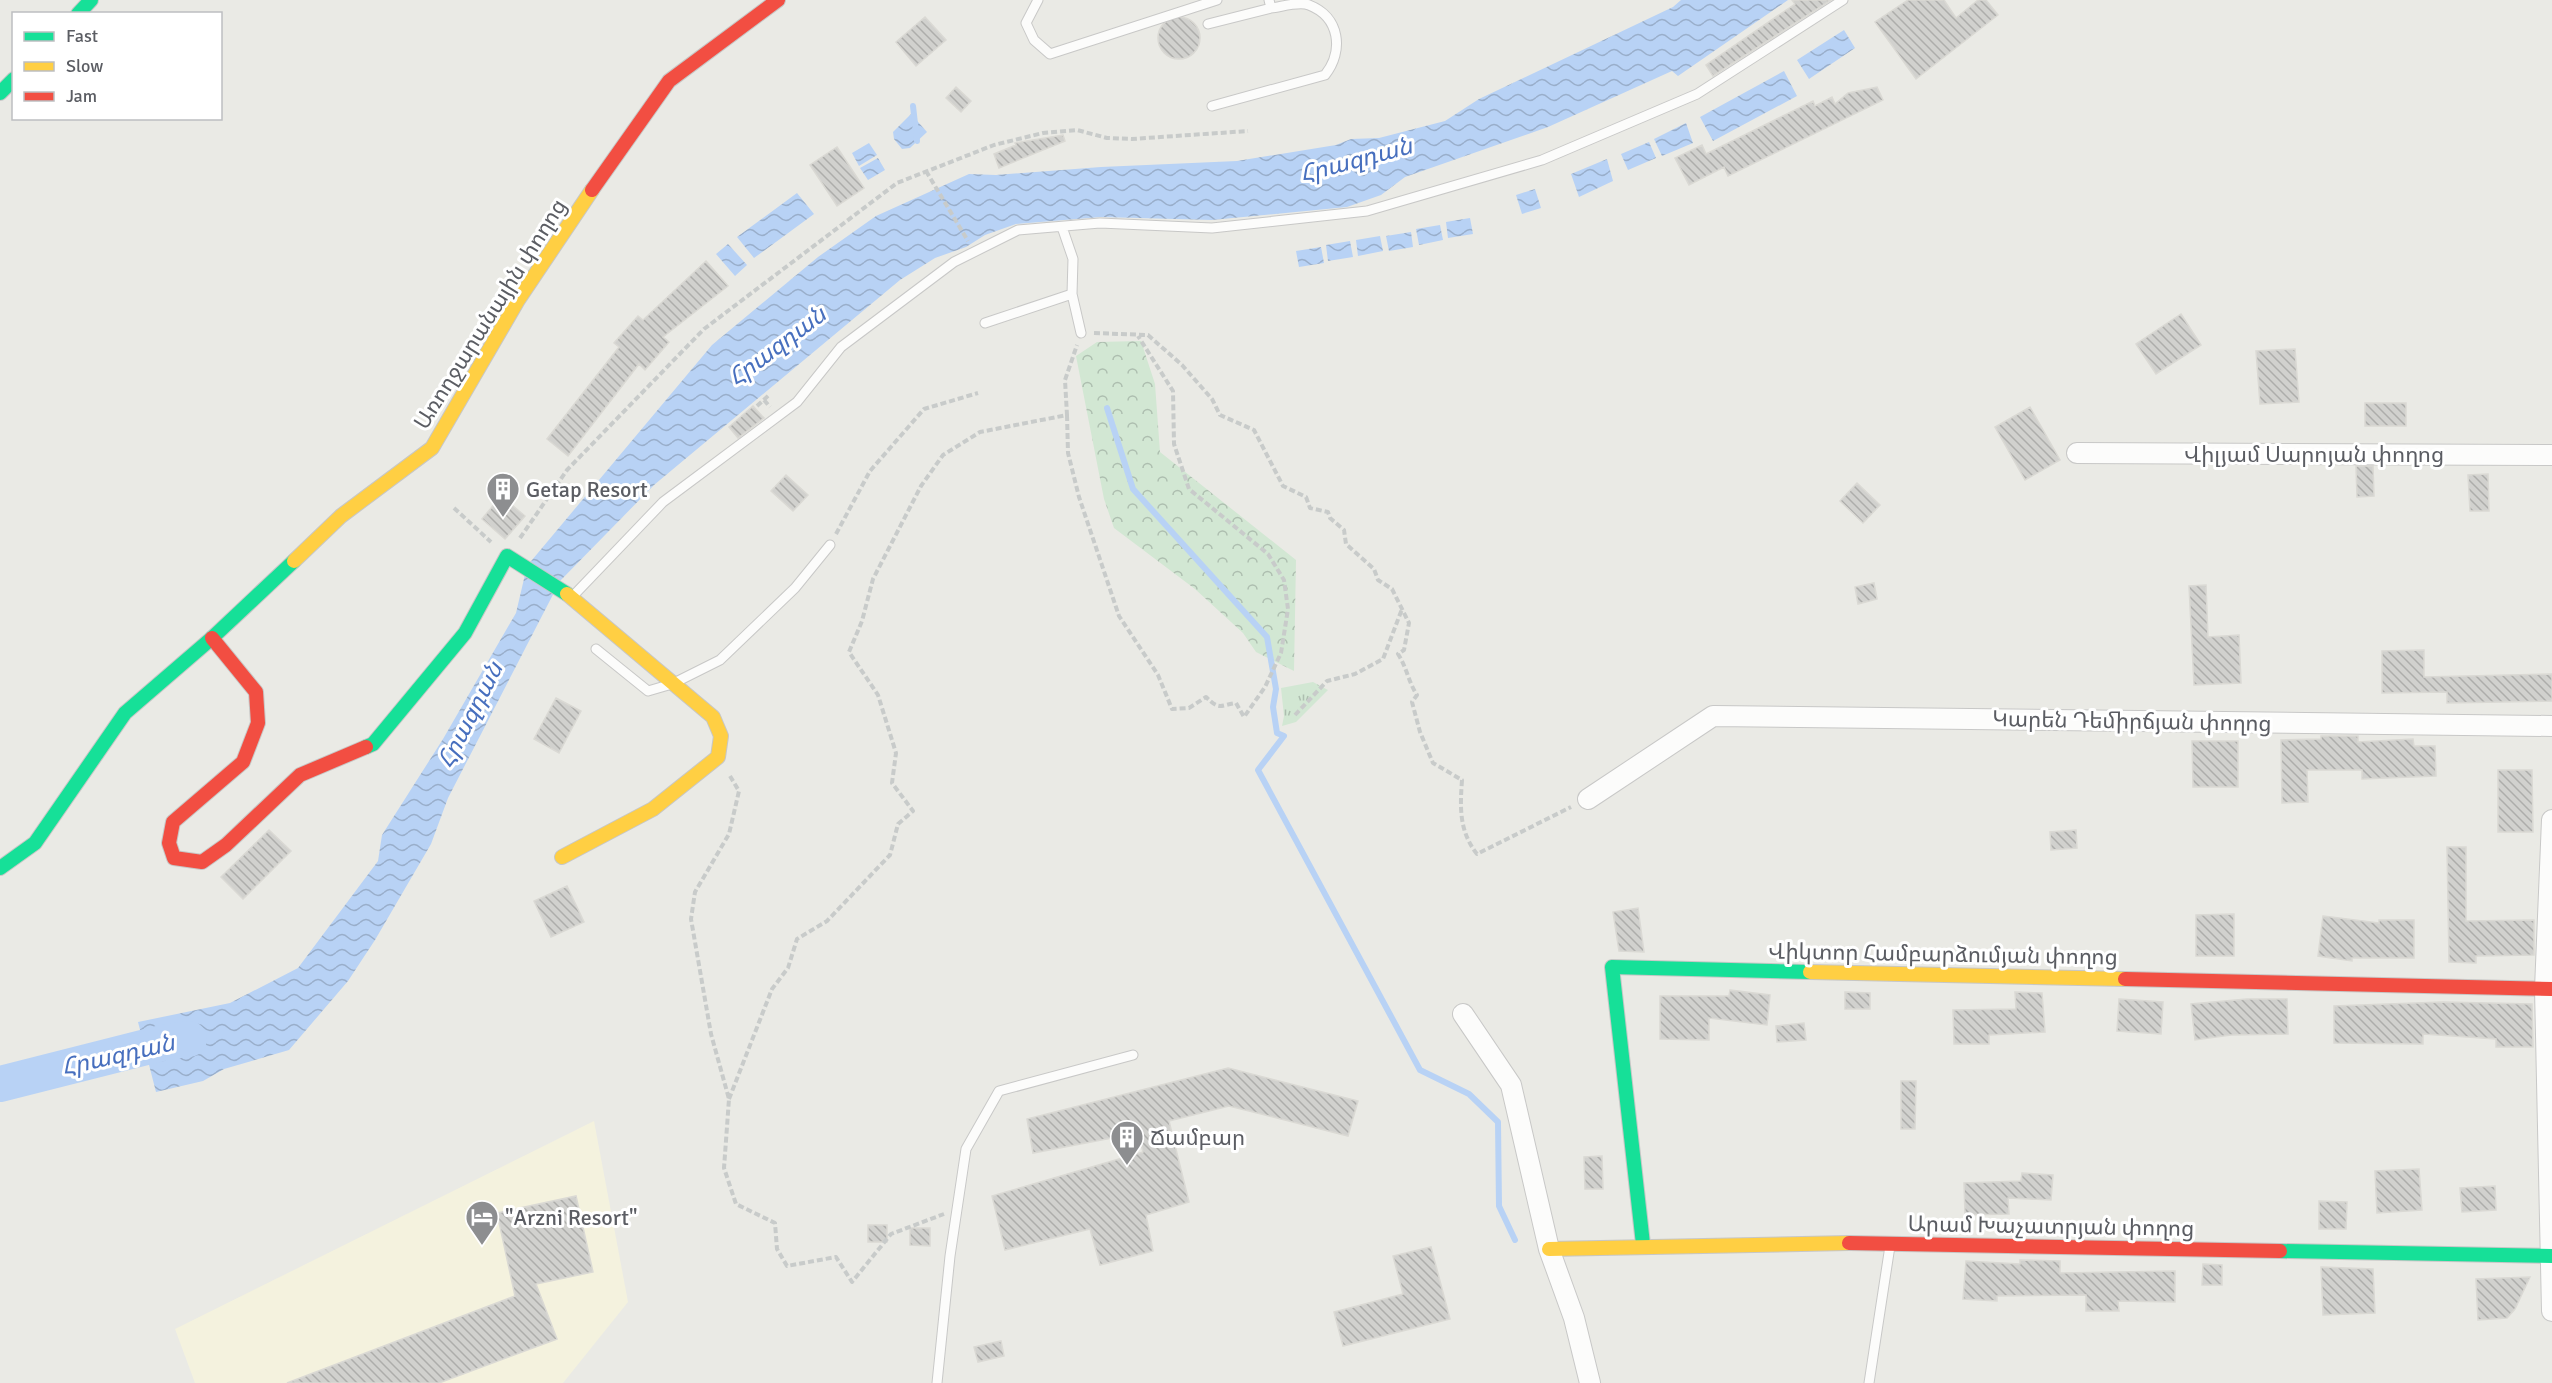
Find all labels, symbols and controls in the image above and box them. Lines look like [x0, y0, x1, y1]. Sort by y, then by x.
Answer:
legend [12, 12, 222, 120]
text: Fast [66, 25, 98, 47]
text: Slow [66, 55, 103, 77]
text: Jam [66, 85, 97, 107]
water label: Հրազդան [1297, 130, 1417, 189]
street label: Առողջարանային փողոց [408, 194, 572, 434]
water label: Հրազդան [722, 298, 833, 393]
street label: Վիլյամ Սարոյան փողոց [2184, 441, 2444, 468]
building icon: Getap Resort [485, 471, 521, 518]
place label: Getap Resort [526, 476, 648, 503]
water label: Հրազդան [431, 656, 510, 773]
street label: Կարեն Դեմիրճյան փողոց [1992, 705, 2272, 737]
street label: Վիկտոր Համբարձումյան փողոց [1768, 937, 2118, 971]
water label: Հրազդան [59, 1027, 179, 1083]
building icon: Ճամբար [1109, 1119, 1145, 1166]
place label: Ճամբար [1150, 1124, 1245, 1151]
hotel icon: "Arzni Resort" [464, 1199, 500, 1246]
place label: "Arzni Resort" [505, 1204, 638, 1231]
street label: Արամ Խաչատրյան փողոց [1907, 1210, 2195, 1242]

